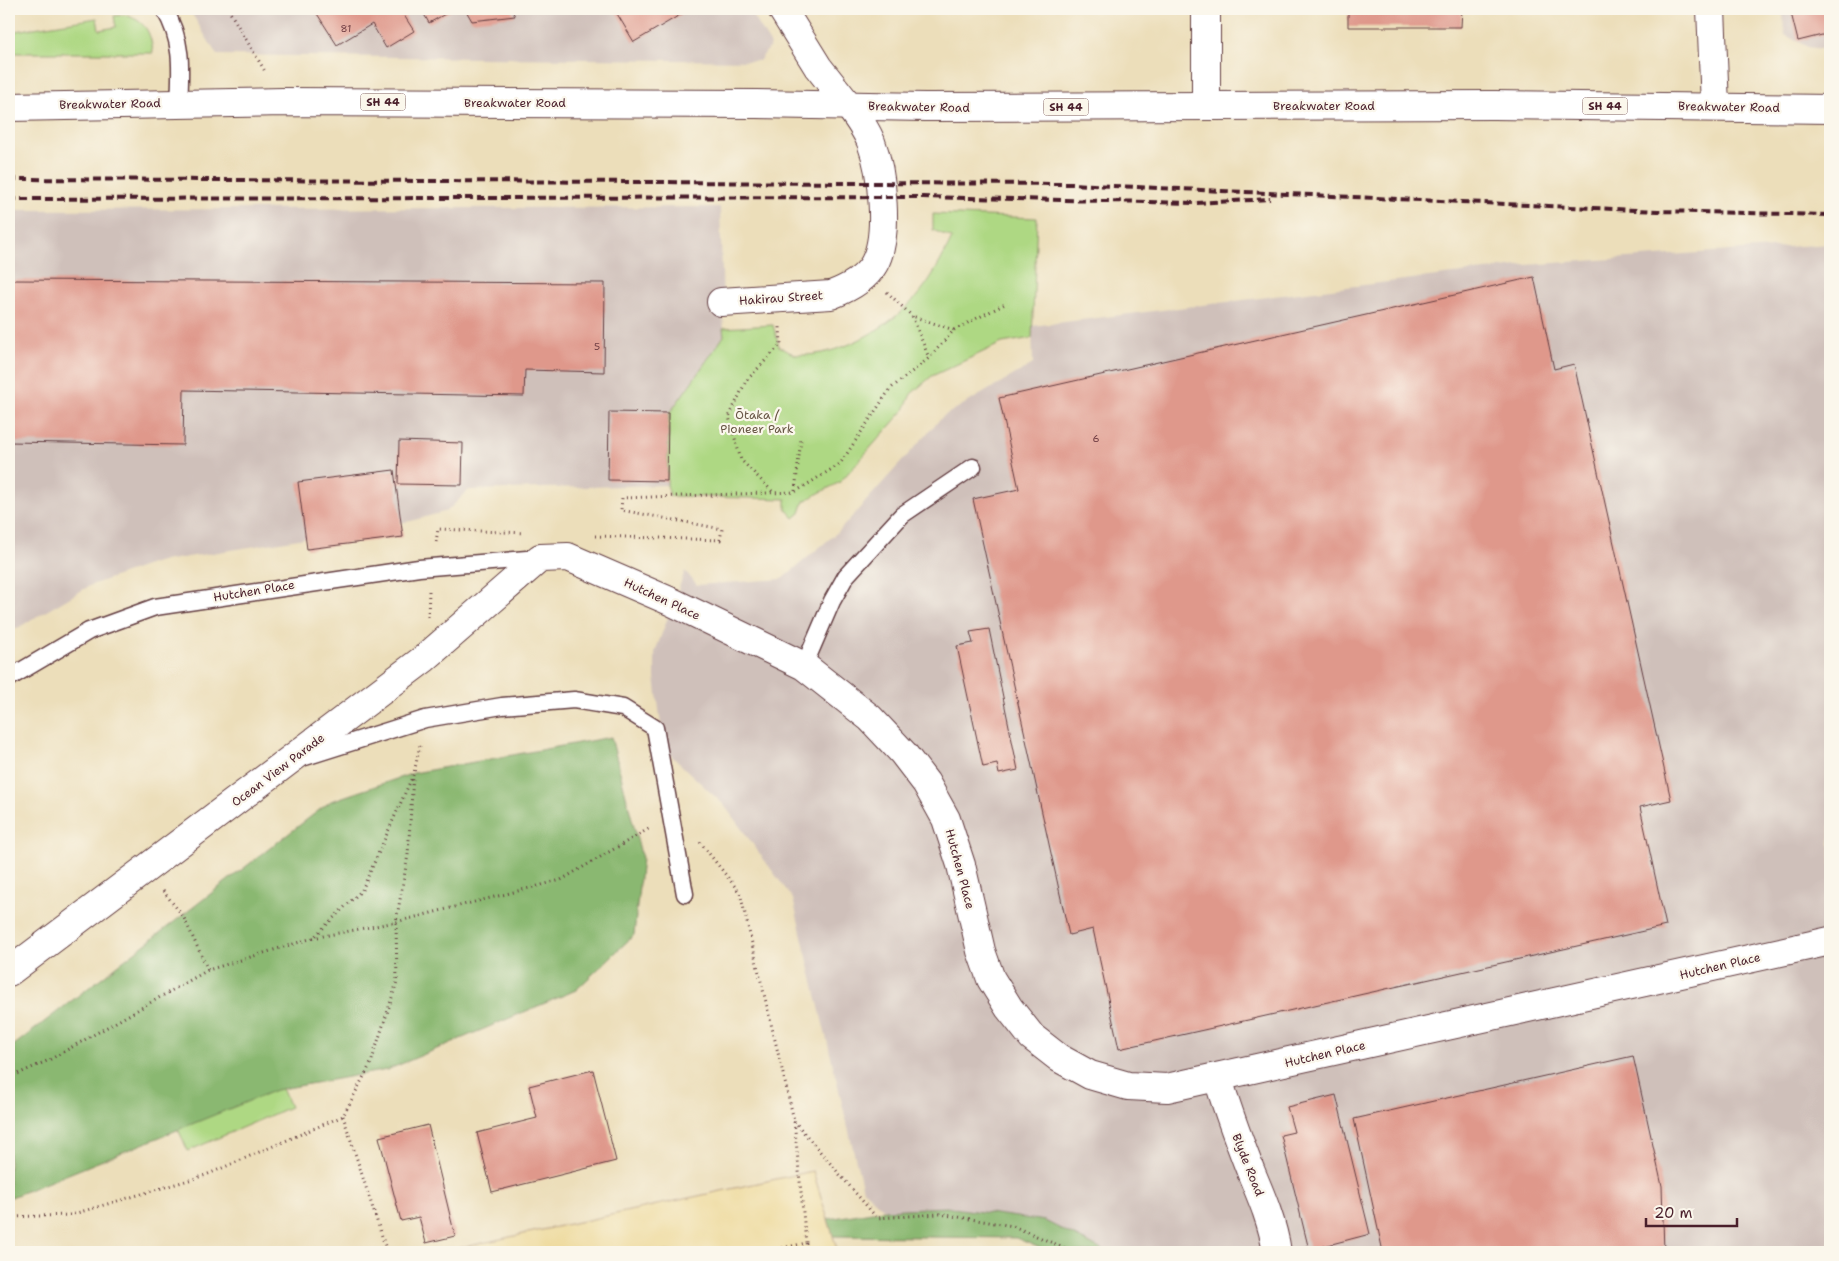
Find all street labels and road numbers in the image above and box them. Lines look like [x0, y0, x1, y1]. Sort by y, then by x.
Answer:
road number: SH 44 [360, 94, 406, 110]
street label: Breakwater Road [59, 95, 161, 113]
street label: Breakwater Road [464, 95, 566, 111]
street label: Breakwater Road [868, 98, 970, 116]
road number: SH 44 [1044, 98, 1088, 115]
street label: Breakwater Road [1273, 98, 1375, 114]
road number: SH 44 [1582, 98, 1628, 114]
street label: Breakwater Road [1678, 98, 1780, 116]
street label: Hakirau Street [738, 287, 824, 309]
street label: Hutchen Place [621, 574, 703, 624]
street label: Hutchen Place [212, 577, 296, 605]
street label: Ocean View Parade [228, 730, 328, 810]
street label: Hutchen Place [942, 827, 978, 911]
street label: Hutchen Place [1678, 949, 1762, 983]
street label: Hutchen Place [1283, 1037, 1367, 1071]
street label: Blyde Road [1228, 1131, 1268, 1199]

